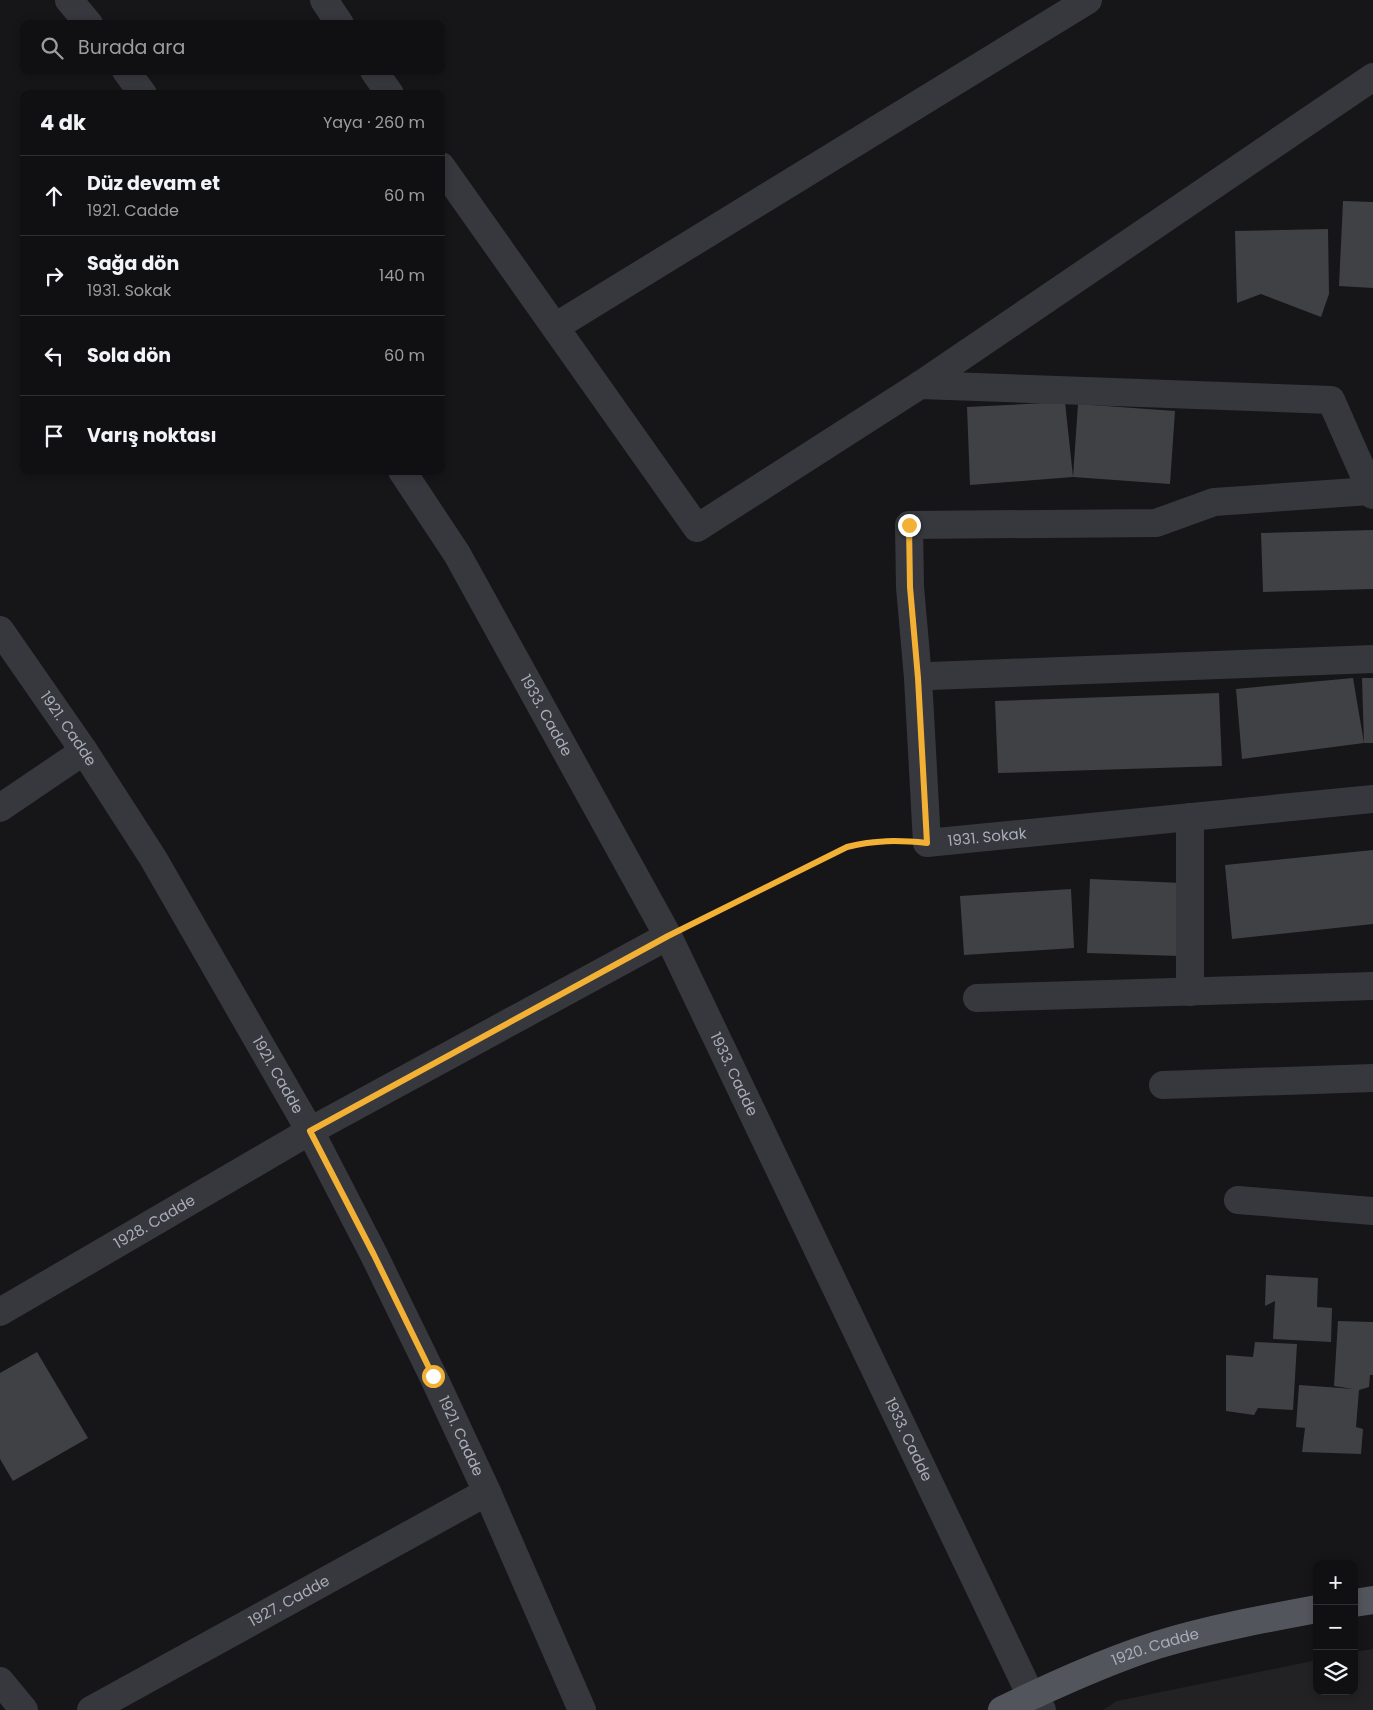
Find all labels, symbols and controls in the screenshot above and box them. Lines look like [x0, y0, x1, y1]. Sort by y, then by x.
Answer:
search box [20, 20, 445, 75]
icon: search [38, 34, 66, 62]
text: Burada ara [78, 34, 185, 61]
text: 4 dk [40, 108, 86, 137]
text: Yaya · 260 m [323, 111, 425, 134]
text: Düz devam et [87, 170, 220, 197]
icon: ahead [40, 182, 68, 210]
text: 60 m [384, 184, 425, 207]
text: 1921. Cadde [87, 199, 179, 222]
text: Sağa dön [87, 250, 179, 277]
icon: right [40, 262, 68, 290]
text: 140 m [379, 264, 425, 287]
text: 1931. Sokak [87, 279, 171, 302]
icon: left [40, 342, 68, 370]
text: Sola dön [87, 342, 171, 369]
text: 60 m [384, 344, 425, 367]
icon: arrive [40, 422, 68, 450]
text: Varış noktası [87, 422, 217, 449]
route end [898, 514, 921, 537]
street label: 1933. Cadde [516, 671, 578, 760]
street label: 1921. Cadde [36, 687, 102, 770]
street label: 1931. Sokak [947, 822, 1028, 851]
street label: 1933. Cadde [705, 1029, 763, 1119]
street label: 1921. Cadde [248, 1032, 309, 1117]
street label: 1928. Cadde [110, 1189, 199, 1253]
route start [422, 1365, 445, 1388]
street label: 1921. Cadde [434, 1392, 489, 1479]
street label: 1933. Cadde [880, 1394, 938, 1485]
map controls [1313, 1560, 1358, 1695]
button: + [1313, 1560, 1358, 1605]
street label: 1927. Cadde [244, 1570, 333, 1631]
button: − [1313, 1605, 1358, 1650]
street label: 1920. Cadde [1108, 1623, 1201, 1670]
button: layers [1313, 1650, 1358, 1695]

